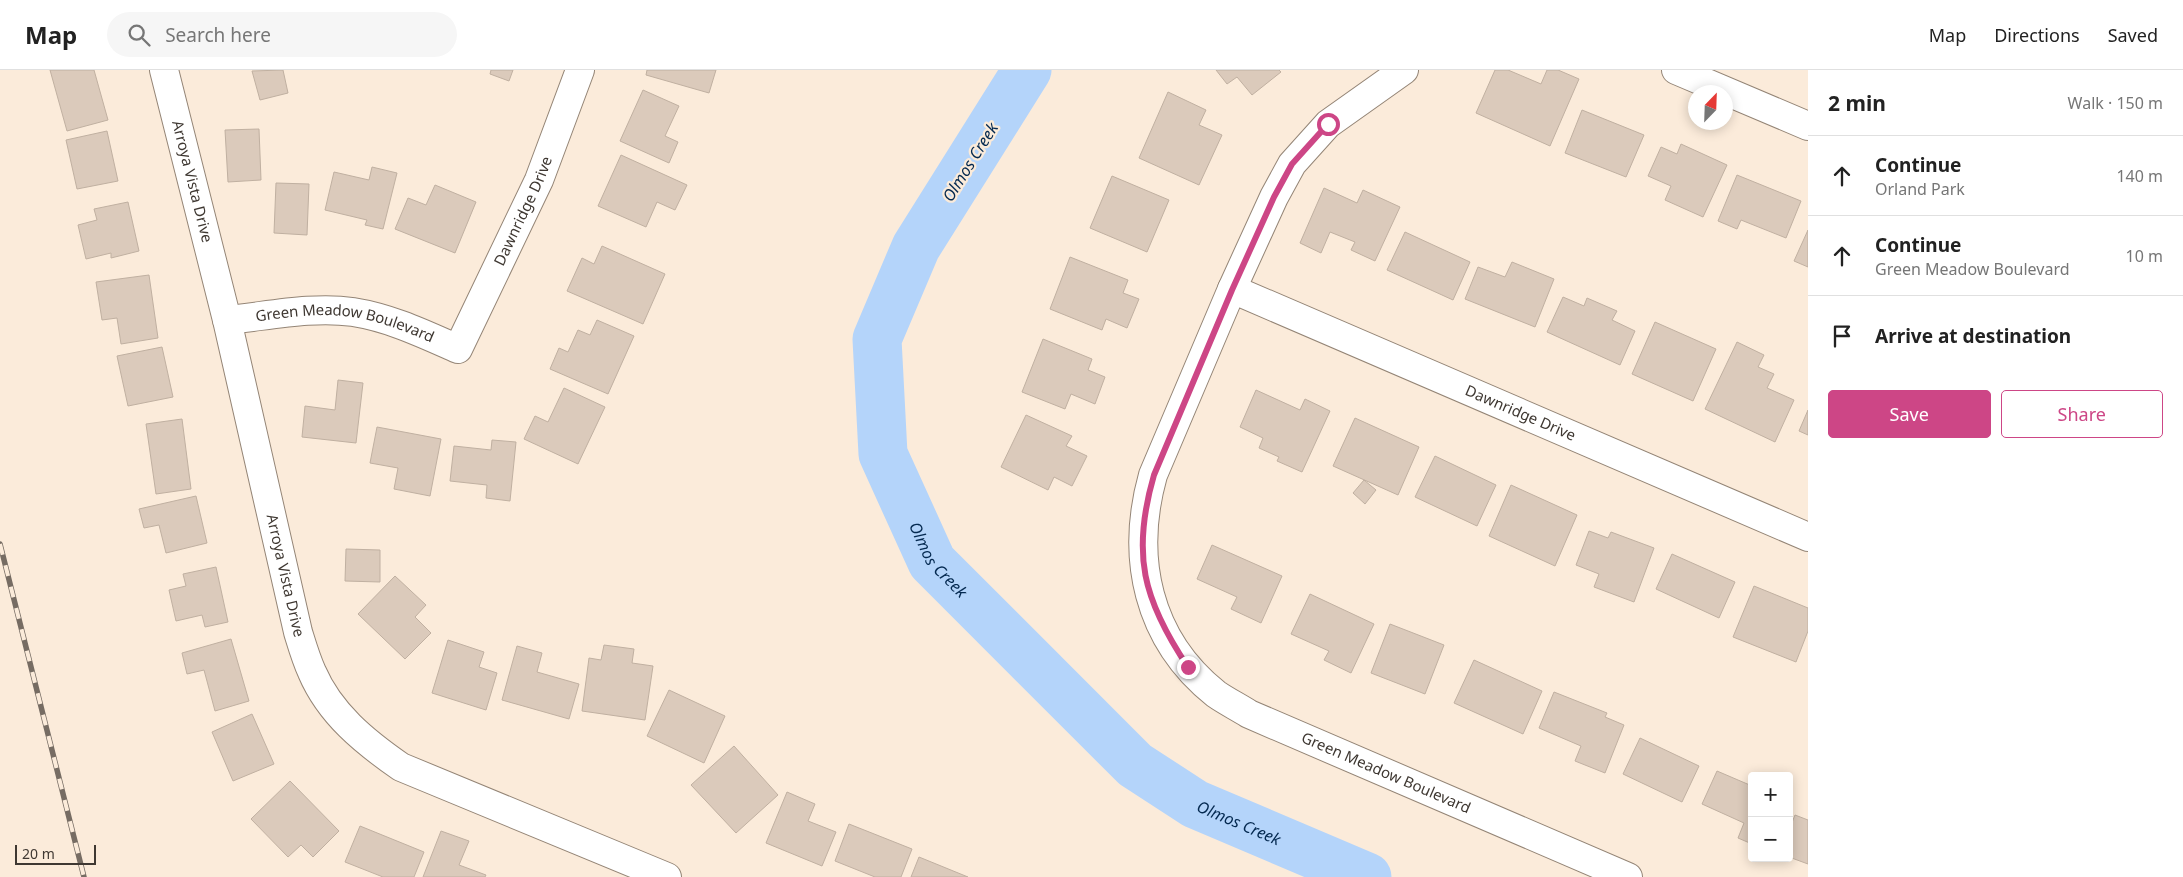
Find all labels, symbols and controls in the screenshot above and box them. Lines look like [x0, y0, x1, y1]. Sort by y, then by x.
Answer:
search box [107, 12, 457, 57]
text: Map [25, 18, 77, 51]
icon: search [125, 21, 153, 49]
text: Search here [165, 22, 271, 48]
text: Map [1929, 23, 1966, 47]
text: Directions [1994, 23, 2080, 47]
text: Saved [2108, 23, 2158, 47]
north arrow [1688, 85, 1733, 130]
text: 2 min [1828, 89, 1886, 117]
text: Walk · 150 m [2068, 92, 2163, 114]
route start [1317, 113, 1340, 136]
water label: Olmos Creek [937, 117, 1003, 206]
street label: Arroya Vista Drive [168, 118, 218, 245]
text: Continue [1875, 152, 1961, 178]
street label: Dawnridge Drive [488, 153, 556, 269]
icon: ahead [1828, 162, 1856, 190]
text: 140 m [2116, 165, 2163, 187]
text: Orland Park [1875, 178, 1965, 200]
text: Continue [1875, 232, 1961, 258]
icon: ahead [1828, 242, 1856, 270]
text: 10 m [2126, 245, 2163, 267]
text: Green Meadow Boulevard [1875, 258, 2070, 280]
street label: Green Meadow Boulevard [254, 299, 438, 346]
icon: arrive [1828, 322, 1856, 350]
text: Arrive at destination [1875, 323, 2071, 349]
street label: Dawnridge Drive [1462, 380, 1579, 445]
button: Save [1828, 390, 1991, 438]
button: Share [2001, 390, 2163, 438]
street label: Arroya Vista Drive [262, 512, 310, 639]
water label: Olmos Creek [904, 518, 973, 603]
route end [1177, 656, 1200, 679]
street label: Green Meadow Boulevard [1299, 727, 1474, 817]
map controls [1748, 772, 1793, 862]
button: + [1748, 772, 1793, 817]
water label: Olmos Creek [1194, 795, 1285, 851]
button: − [1748, 817, 1793, 862]
scale bar [15, 842, 96, 865]
text: 20 m [22, 844, 55, 863]

